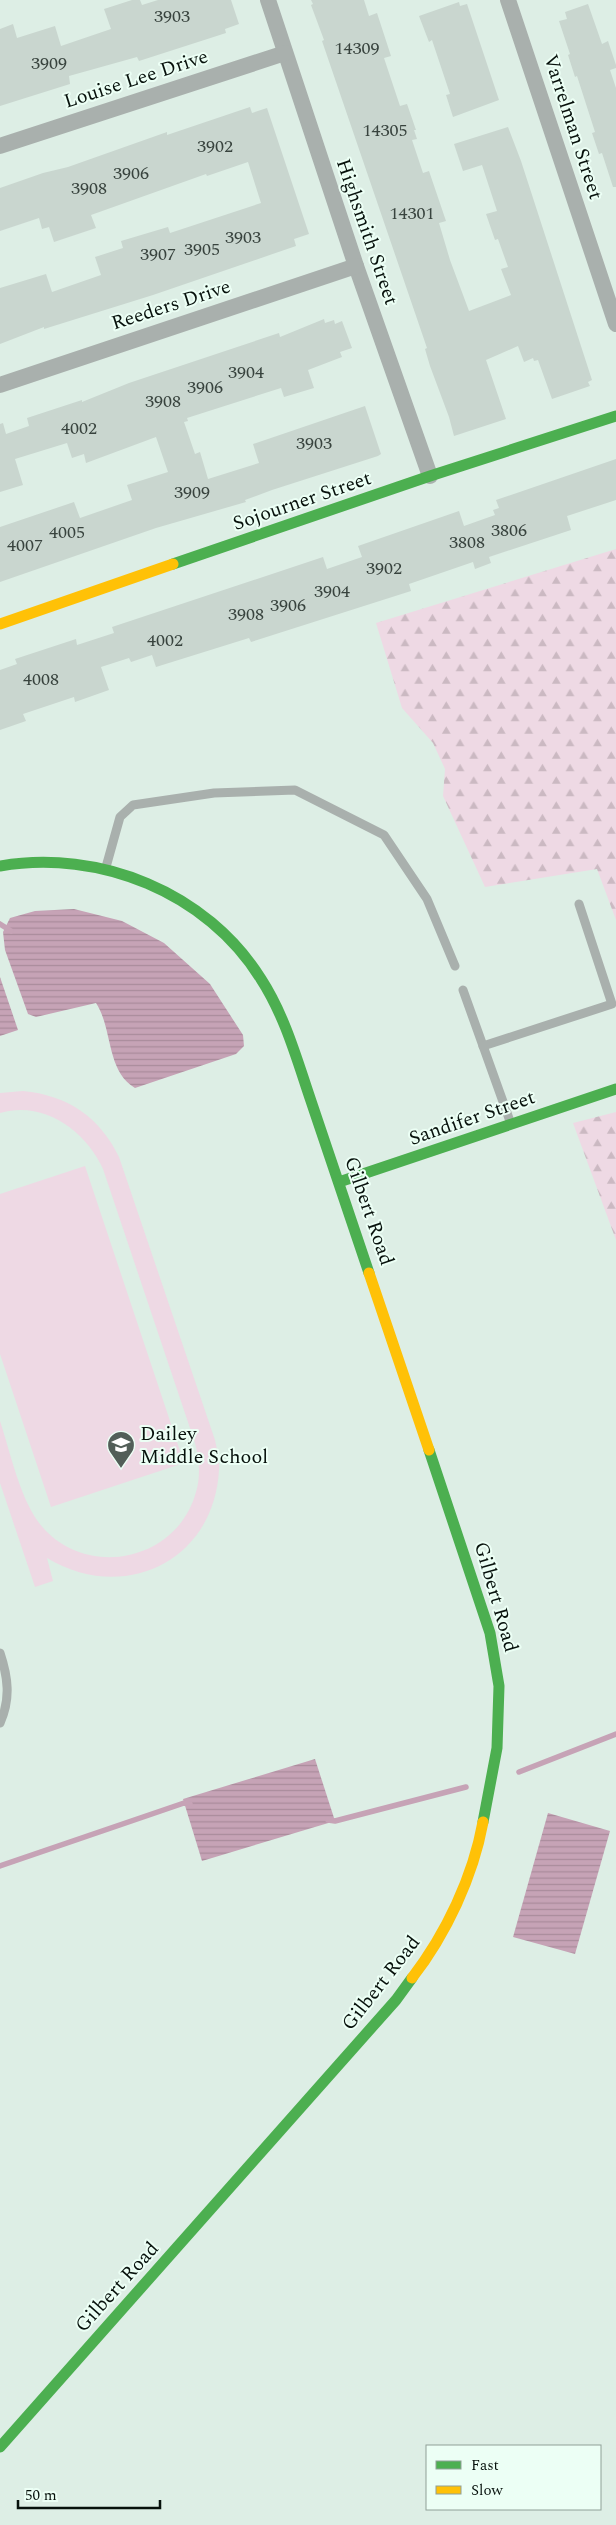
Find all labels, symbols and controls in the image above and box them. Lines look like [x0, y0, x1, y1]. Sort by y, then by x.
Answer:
house number: 3903 [154, 3, 190, 30]
house number: 14309 [335, 35, 380, 62]
street label: Louise Lee Drive [60, 42, 212, 116]
house number: 3909 [31, 50, 67, 77]
street label: Varrelman Street [535, 51, 611, 203]
house number: 14305 [363, 117, 408, 144]
house number: 3902 [197, 133, 233, 160]
street label: Highsmith Street [328, 155, 406, 309]
house number: 3906 [113, 160, 149, 187]
house number: 3908 [71, 175, 107, 202]
house number: 14301 [390, 200, 435, 227]
house number: 3903 [225, 224, 261, 251]
house number: 3905 [184, 236, 220, 263]
house number: 3907 [140, 241, 176, 268]
street label: Reeders Drive [107, 272, 235, 338]
house number: 3904 [228, 359, 264, 386]
house number: 3906 [187, 374, 223, 401]
house number: 3908 [145, 388, 181, 415]
house number: 4002 [61, 415, 97, 442]
house number: 3903 [296, 430, 332, 457]
street label: Sojourner Street [229, 463, 375, 539]
house number: 3909 [174, 479, 210, 506]
house number: 3806 [491, 517, 527, 544]
house number: 4005 [49, 519, 85, 546]
house number: 3808 [449, 529, 485, 556]
house number: 4007 [7, 532, 43, 559]
house number: 3902 [366, 555, 402, 582]
house number: 3904 [314, 578, 350, 605]
house number: 3906 [270, 592, 306, 619]
house number: 3908 [228, 601, 264, 628]
house number: 4002 [147, 627, 183, 654]
house number: 4008 [23, 666, 59, 693]
street label: Sandifer Street [405, 1082, 539, 1154]
street label: Gilbert Road [336, 1152, 402, 1270]
place label: Dailey Middle School [140, 1419, 268, 1472]
school or university icon: Dailey Middle School [106, 1430, 136, 1469]
street label: Gilbert Road [466, 1538, 526, 1656]
street label: Gilbert Road [334, 1929, 428, 2037]
street label: Gilbert Road [68, 2235, 166, 2339]
legend [426, 2445, 601, 2510]
text: Fast [471, 2454, 499, 2477]
scale bar [18, 2478, 160, 2510]
text: Slow [471, 2479, 503, 2502]
text: 50 m [25, 2484, 57, 2507]

